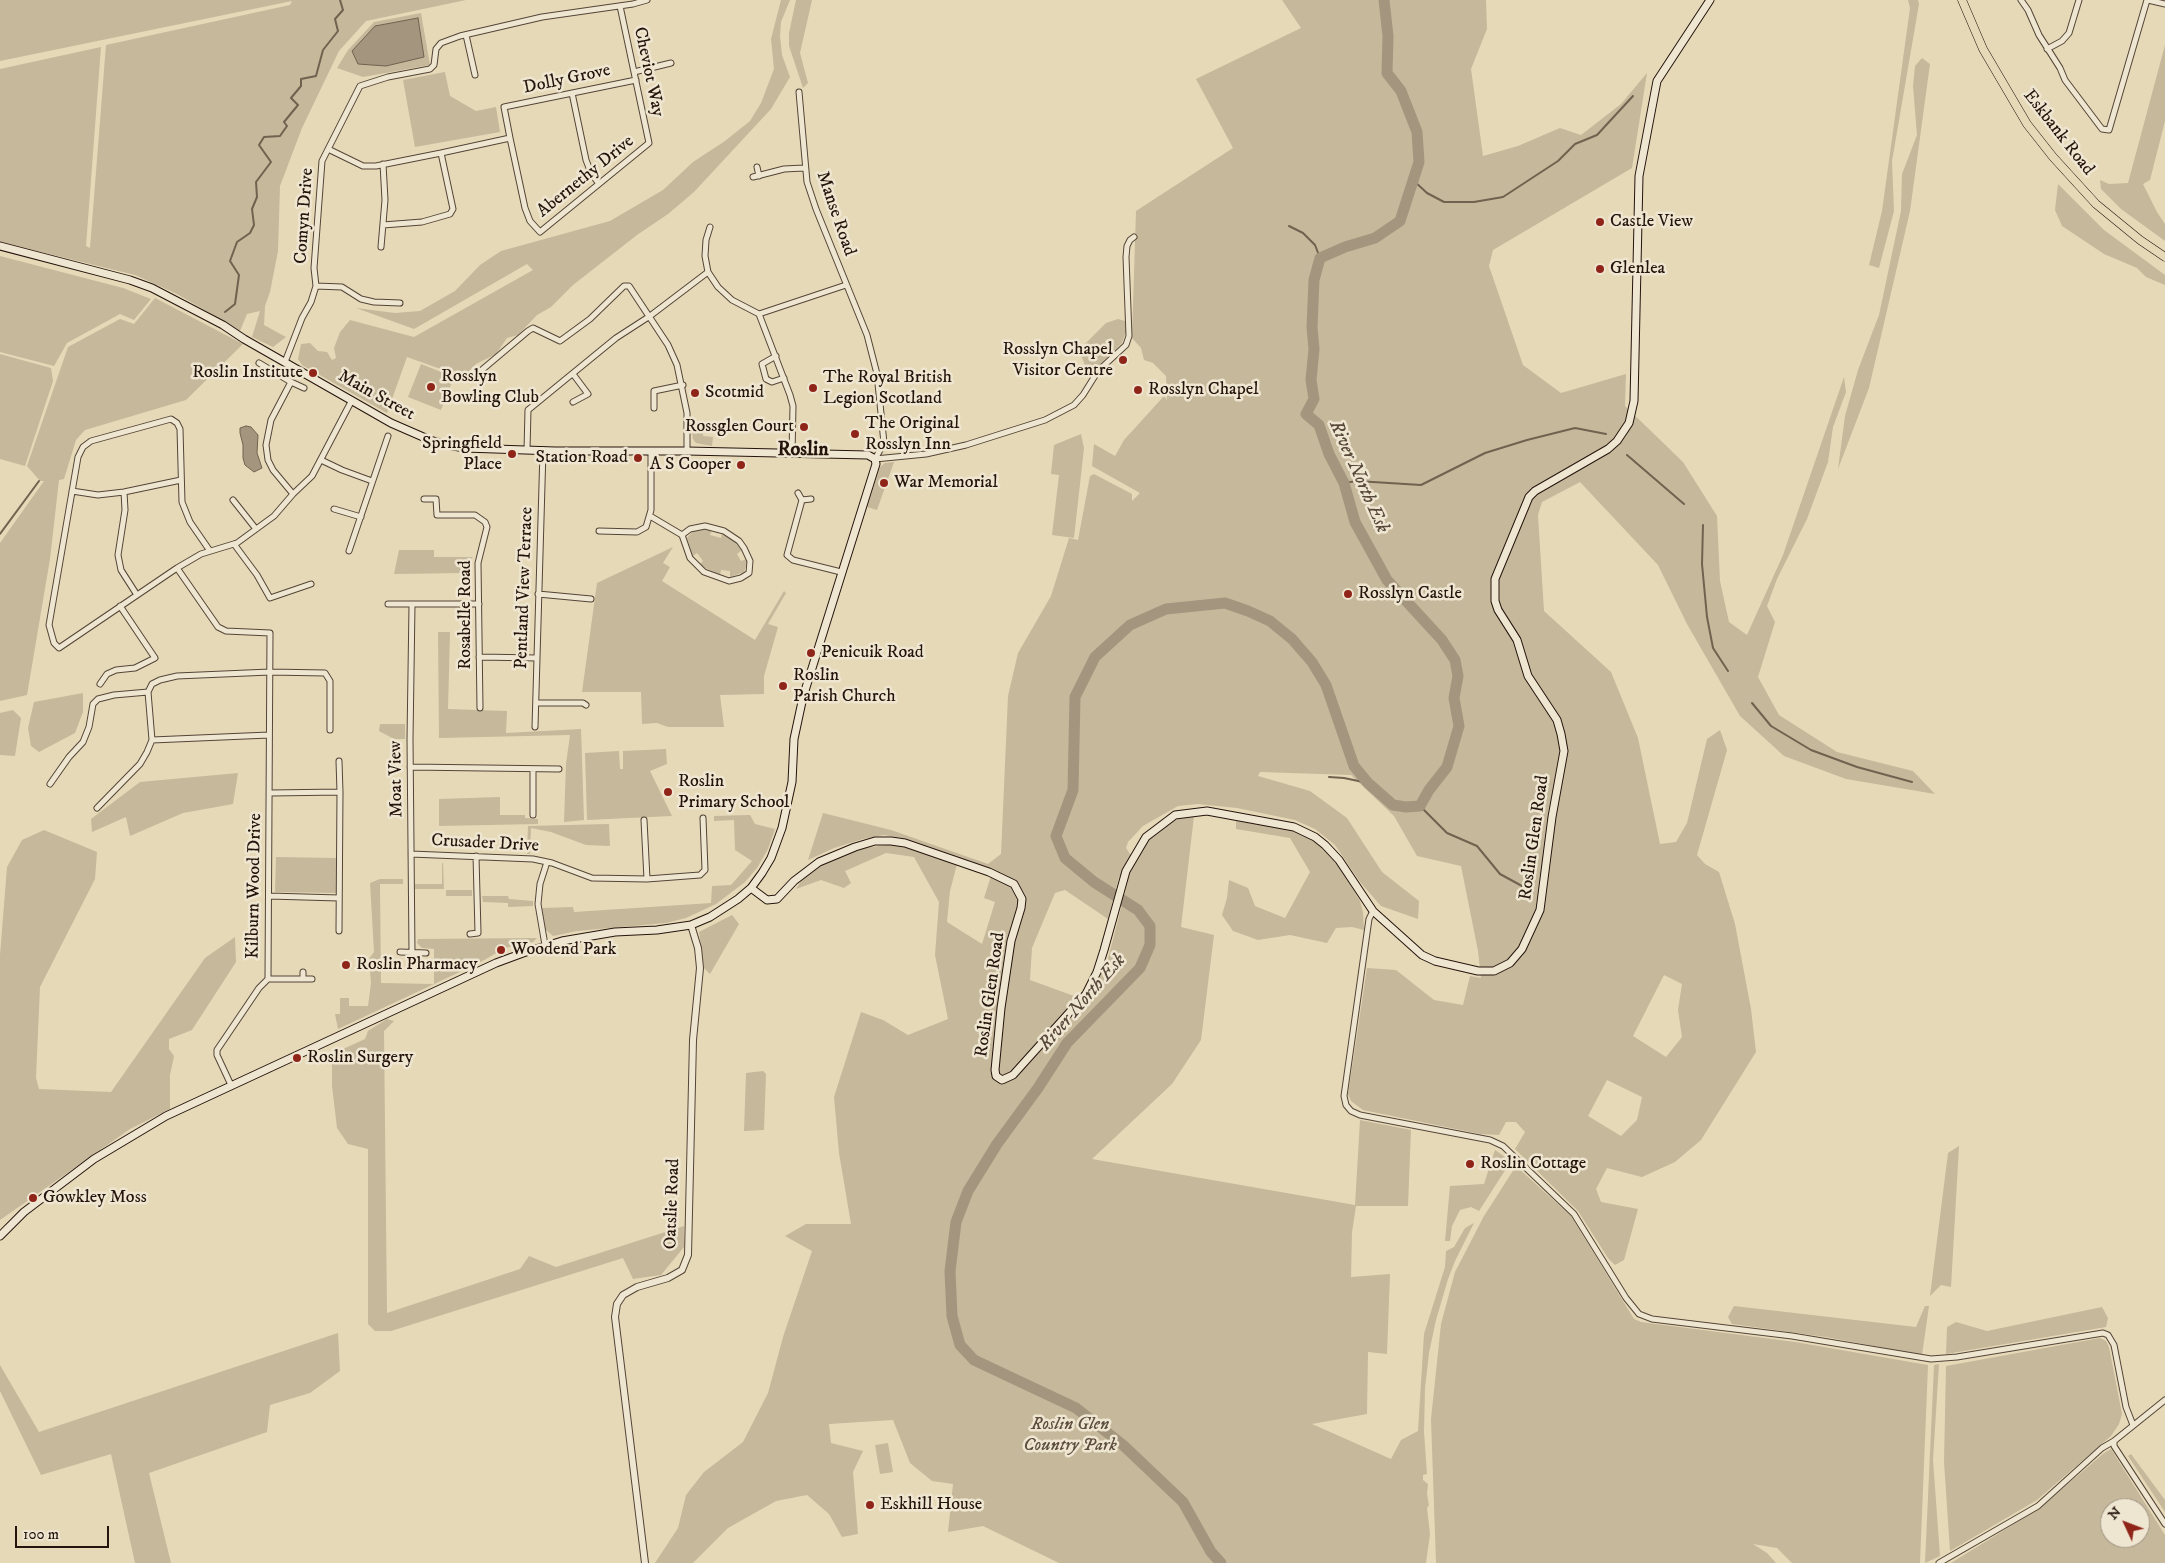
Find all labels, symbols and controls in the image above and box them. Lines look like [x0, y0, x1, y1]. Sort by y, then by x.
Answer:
street label: Cheviot Way [628, 25, 668, 119]
street label: Dolly Grove [521, 60, 613, 100]
street label: Eskbank Road [2018, 86, 2098, 180]
street label: Abernethy Drive [533, 131, 639, 223]
street label: Comyn Drive [291, 167, 319, 265]
street label: Manse Road [810, 169, 860, 259]
place label: Castle View [1610, 211, 1693, 233]
marker: Castle View [1594, 216, 1606, 228]
place label: Glenlea [1610, 258, 1665, 280]
marker: Glenlea [1594, 263, 1606, 275]
place label: Rosslyn Chapel Visitor Centre [1002, 339, 1113, 382]
marker: Rosslyn Chapel Visitor Centre [1117, 354, 1129, 366]
place label: Roslin Institute [192, 362, 303, 384]
street label: Main Street [334, 366, 418, 426]
place label: Rosslyn Bowling Club [441, 366, 539, 408]
marker: Roslin Institute [307, 367, 319, 379]
place label: The Royal British Legion Scotland [823, 367, 952, 409]
place label: Rosslyn Chapel [1148, 379, 1259, 401]
marker: Rosslyn Bowling Club [425, 381, 437, 393]
place label: Scotmid [705, 382, 764, 404]
marker: The Royal British Legion Scotland [807, 382, 819, 394]
marker: Rosslyn Chapel [1132, 384, 1144, 396]
marker: Scotmid [689, 387, 701, 399]
place label: The Original Rosslyn Inn [865, 413, 959, 456]
place label: Rossglen Court [685, 416, 794, 438]
water label: River North Esk [1323, 417, 1393, 537]
marker: Rossglen Court [798, 421, 810, 433]
marker: The Original Rosslyn Inn [849, 428, 861, 440]
place label: Springfield Place [422, 433, 502, 476]
district label: Roslin [777, 439, 829, 463]
place label: Station Road [535, 447, 628, 469]
marker: Springfield Place [506, 448, 518, 460]
marker: Station Road [632, 452, 644, 464]
place label: A S Cooper [650, 454, 731, 476]
marker: A S Cooper [735, 459, 747, 471]
place label: War Memorial [894, 472, 998, 494]
marker: War Memorial [878, 477, 890, 489]
street label: Pentland View Terrace [511, 507, 539, 669]
street label: Rosabelle Road [455, 560, 477, 670]
place label: Rosslyn Castle [1358, 583, 1462, 605]
marker: Rosslyn Castle [1342, 588, 1354, 600]
place label: Penicuik Road [821, 642, 924, 664]
marker: Penicuik Road [805, 647, 817, 659]
place label: Roslin Parish Church [793, 665, 896, 708]
marker: Roslin Parish Church [777, 680, 789, 692]
street label: Moat View [386, 740, 408, 818]
place label: Roslin Primary School [678, 771, 789, 814]
street label: Roslin Glen Road [1516, 774, 1554, 902]
marker: Roslin Primary School [662, 786, 674, 798]
street label: Kilburn Wood Drive [243, 813, 267, 959]
street label: Crusader Drive [431, 830, 539, 858]
street label: Roslin Glen Road [972, 931, 1010, 1059]
place label: Woodend Park [511, 939, 616, 961]
marker: Woodend Park [495, 944, 507, 956]
water label: River North Esk [1035, 950, 1131, 1056]
place label: Roslin Pharmacy [356, 954, 478, 976]
marker: Roslin Pharmacy [340, 959, 352, 971]
place label: Roslin Surgery [307, 1047, 413, 1069]
marker: Roslin Surgery [291, 1052, 303, 1064]
place label: Roslin Cottage [1480, 1153, 1586, 1175]
street label: Oatslie Road [661, 1158, 685, 1250]
marker: Roslin Cottage [1464, 1158, 1476, 1170]
place label: Gowkley Moss [43, 1187, 147, 1209]
marker: Gowkley Moss [27, 1192, 39, 1204]
park label: Roslin Glen Country Park [1023, 1414, 1117, 1456]
place label: Eskhill House [880, 1494, 982, 1516]
north arrow [2100, 1498, 2150, 1548]
marker: Eskhill House [864, 1499, 876, 1511]
text: N [2104, 1503, 2125, 1524]
scale bar [18, 1516, 111, 1548]
text: 100 m [23, 1525, 59, 1544]

